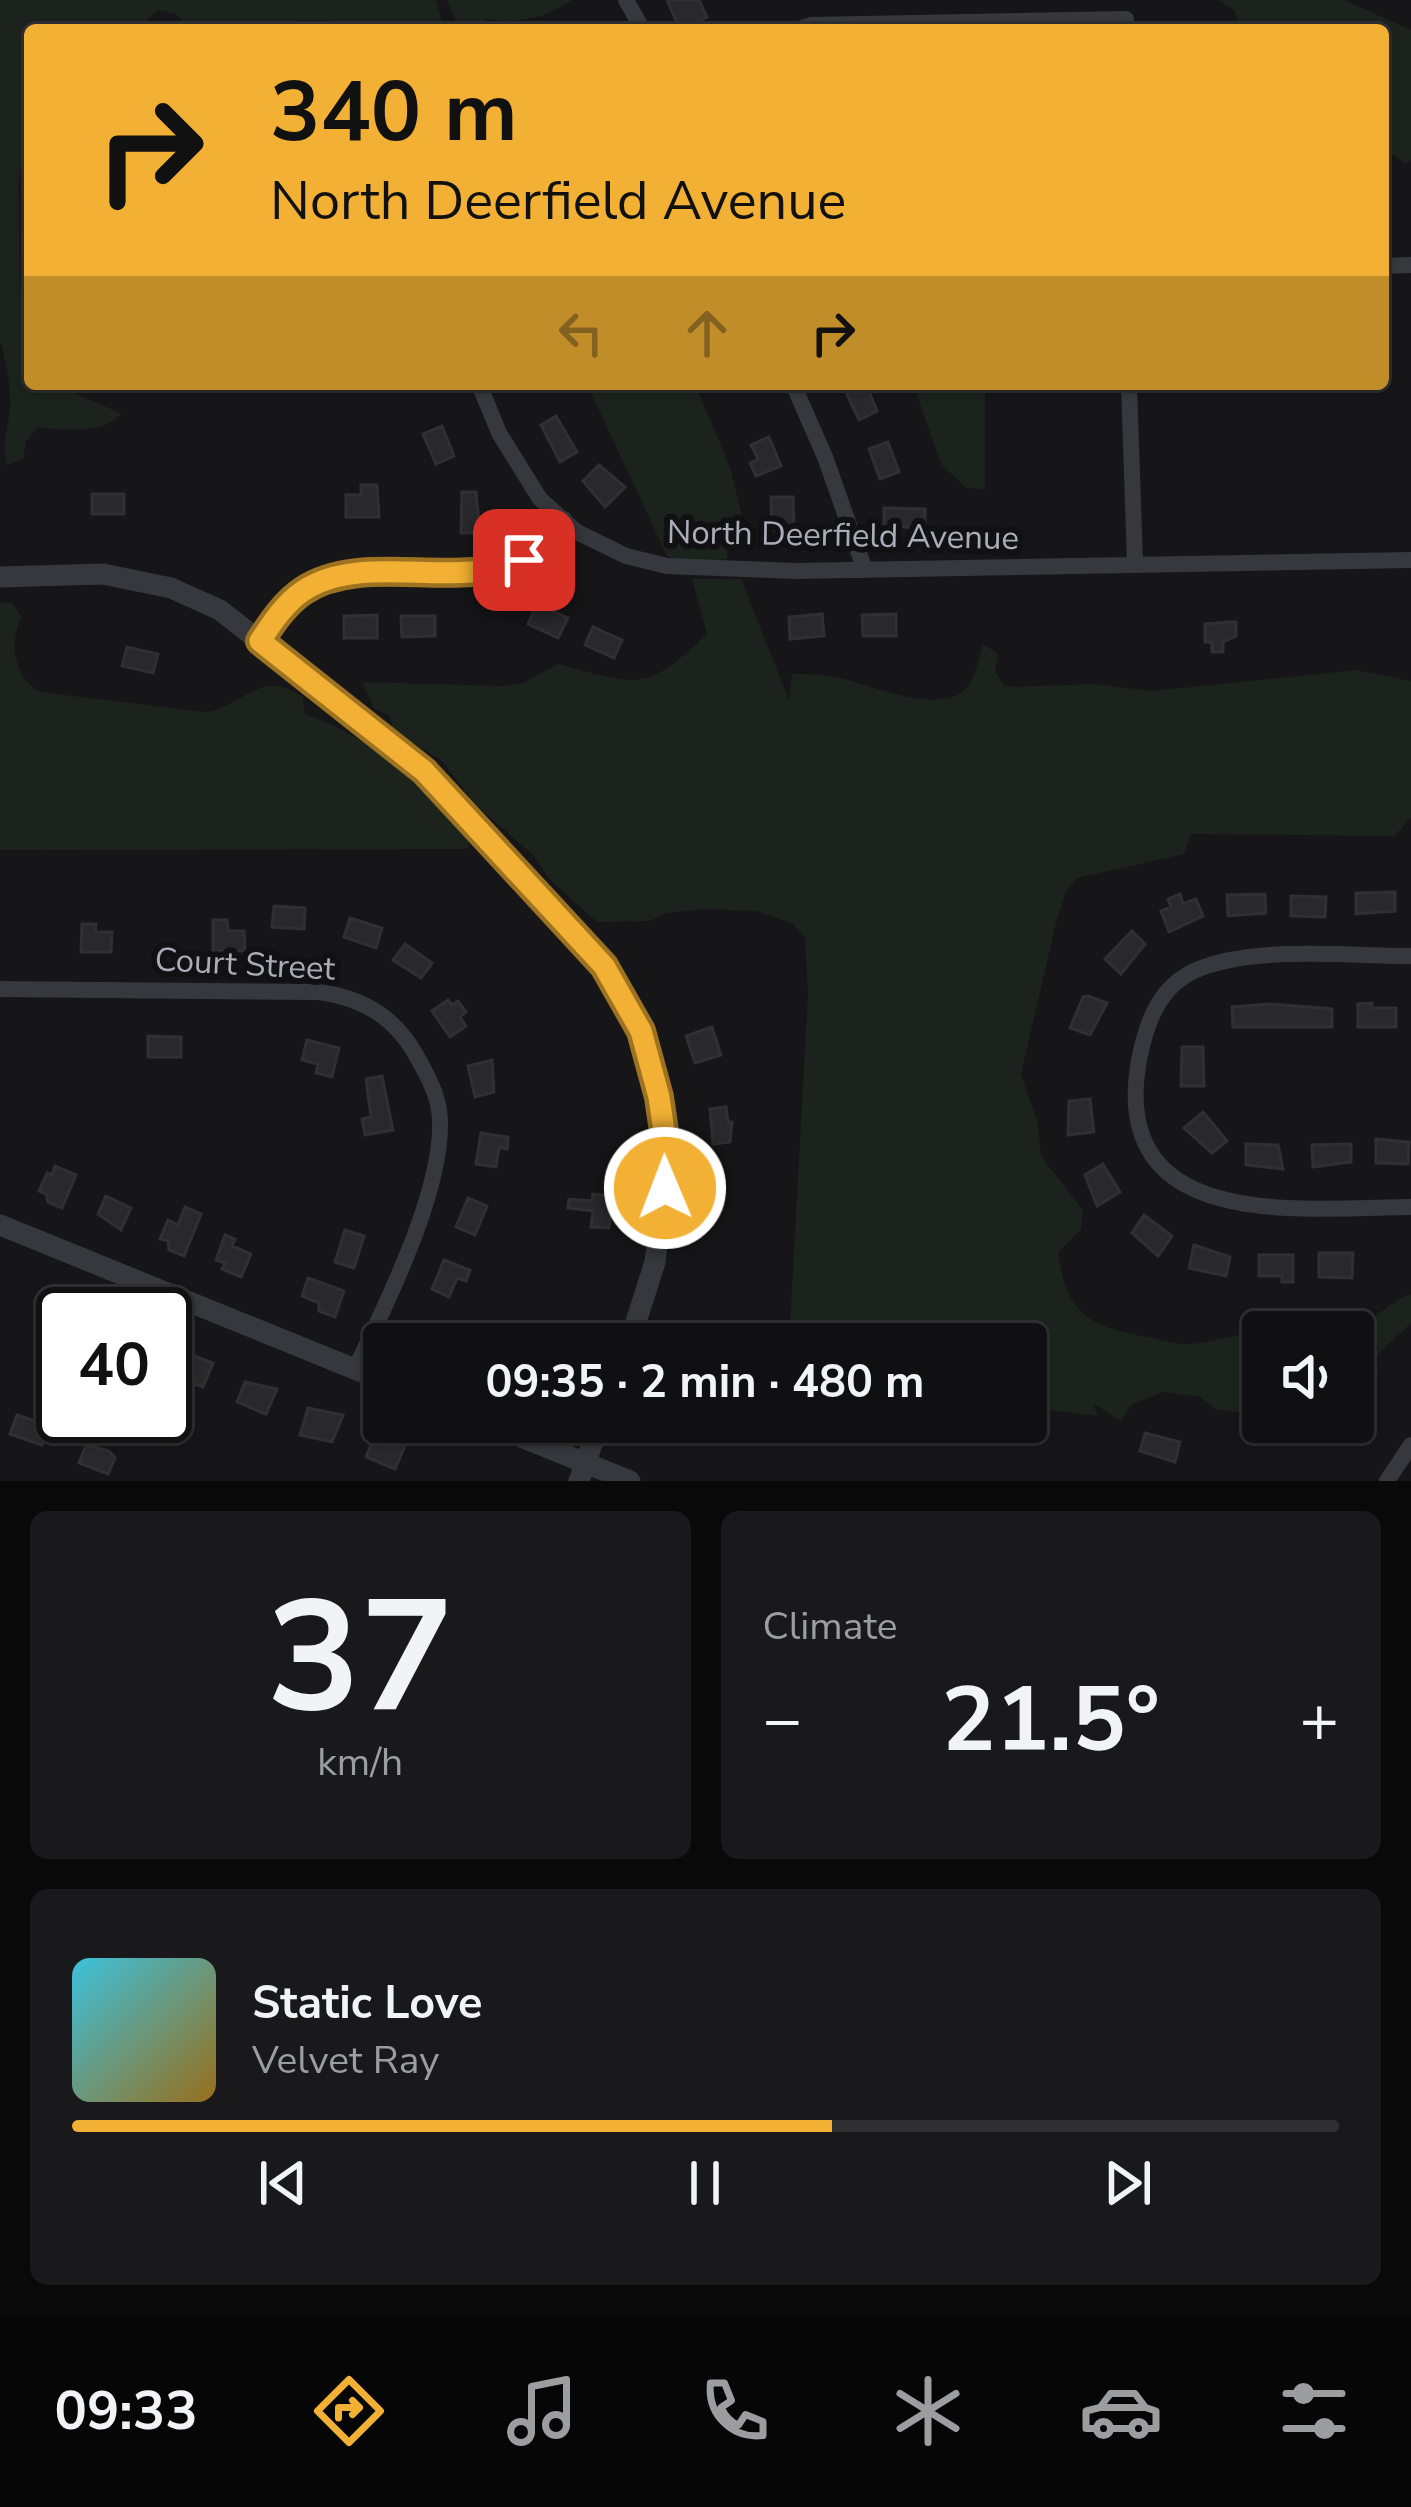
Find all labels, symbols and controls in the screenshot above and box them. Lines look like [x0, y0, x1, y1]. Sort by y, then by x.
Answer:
text: 340 m [270, 55, 518, 170]
icon: right [72, 72, 228, 228]
text: North Deerfield Avenue [270, 164, 846, 238]
icon: left [548, 300, 614, 366]
icon: ahead [674, 300, 740, 366]
icon: right [800, 300, 866, 366]
pin [473, 509, 575, 611]
street label: North Deerfield Avenue [667, 510, 1019, 561]
icon: arrive [491, 527, 557, 593]
street label: Court Street [154, 937, 337, 992]
position arrow [602, 1125, 728, 1251]
speed limit sign: 40 [36, 1287, 192, 1443]
map controls [1242, 1311, 1374, 1443]
button: sound [1242, 1311, 1374, 1443]
text: 09:35 · 2 min · 480 m [485, 1352, 925, 1413]
text: 37 [267, 1551, 454, 1764]
text: Climate [763, 1600, 898, 1653]
text: 21.5° [942, 1659, 1160, 1782]
text: − [763, 1675, 802, 1765]
text: + [1299, 1675, 1339, 1765]
text: km/h [317, 1736, 403, 1789]
text: Static Love [252, 1973, 482, 2034]
text: Velvet Ray [252, 2034, 439, 2087]
icon: previous [250, 2150, 316, 2216]
icon: pause [672, 2150, 738, 2216]
icon: next [1095, 2150, 1161, 2216]
icon: directions [307, 2369, 391, 2453]
icon: music [500, 2369, 584, 2453]
icon: phone [693, 2369, 777, 2453]
icon: climate [886, 2369, 970, 2453]
icon: car [1079, 2369, 1163, 2453]
icon: filters [1272, 2369, 1356, 2453]
text: 09:33 [55, 2374, 198, 2448]

